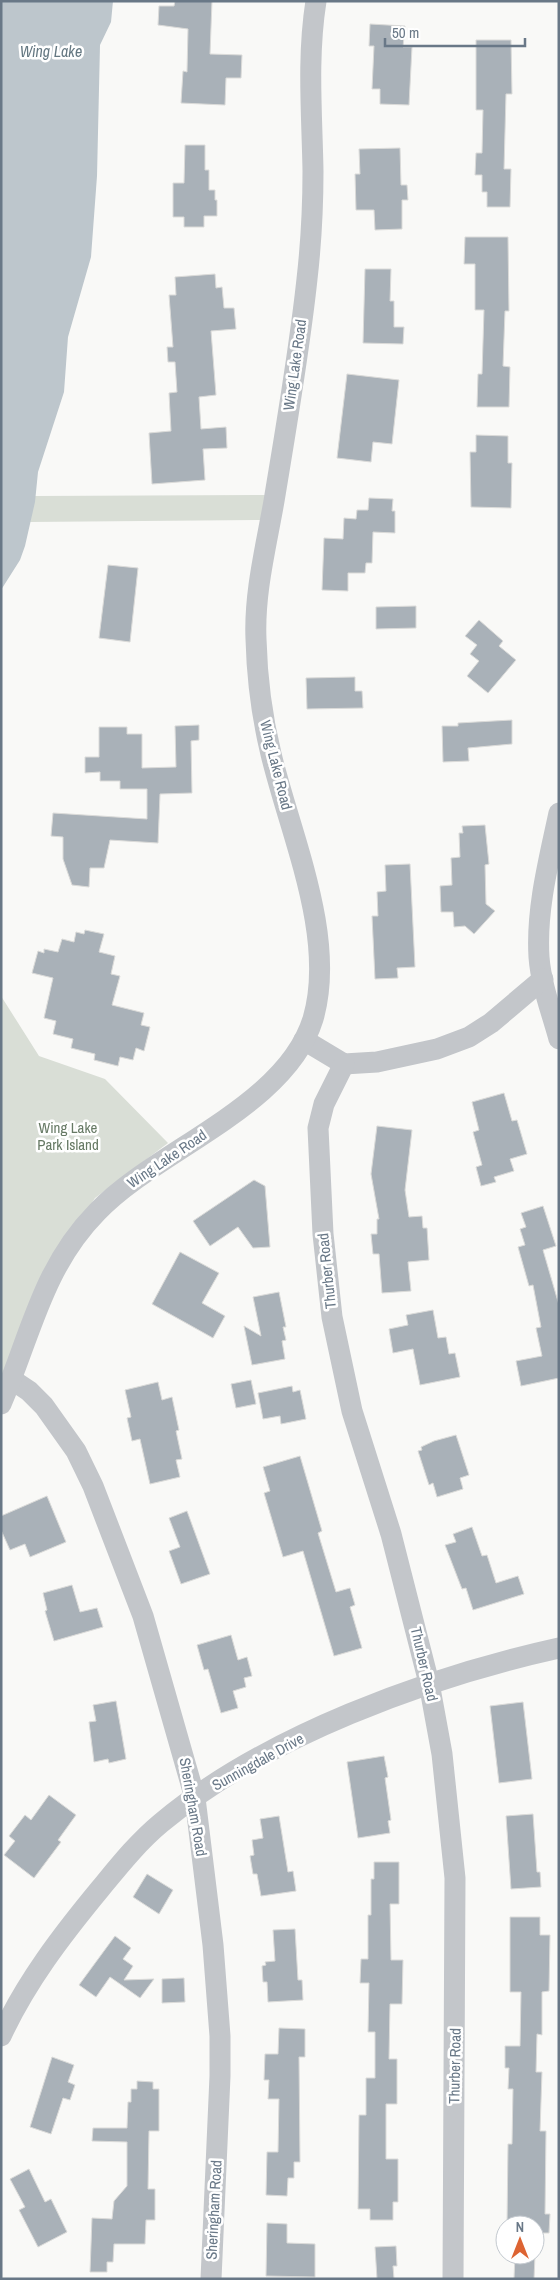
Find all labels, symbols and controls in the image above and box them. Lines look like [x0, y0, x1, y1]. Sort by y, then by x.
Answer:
scale bar [385, 15, 525, 47]
text: 50 m [392, 22, 419, 43]
water label: Wing Lake [20, 40, 82, 62]
street label: Wing Lake Road [278, 318, 311, 412]
street label: Wing Lake Road [255, 718, 298, 812]
park label: Wing Lake Park Island [37, 1117, 99, 1155]
street label: Wing Lake Road [123, 1124, 211, 1193]
street label: Thurber Road [312, 1232, 341, 1310]
street label: Thurber Road [406, 1625, 443, 1703]
street label: Sunningdale Drive [208, 1728, 308, 1795]
street label: Sheringham Road [174, 1756, 213, 1858]
street label: Thurber Road [443, 2028, 466, 2104]
street label: Sheringham Road [200, 2160, 227, 2260]
north arrow [495, 2215, 545, 2265]
text: N [516, 2218, 524, 2236]

